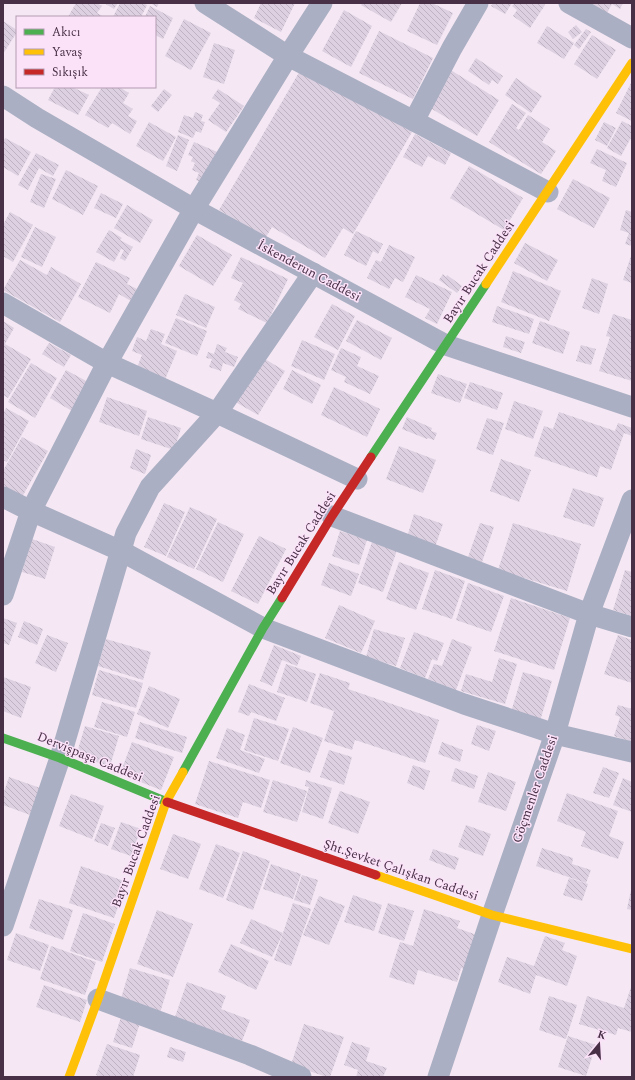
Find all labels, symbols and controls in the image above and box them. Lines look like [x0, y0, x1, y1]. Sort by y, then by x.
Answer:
legend [16, 16, 156, 88]
text: Akıcı [52, 23, 81, 42]
text: Yavaş [52, 43, 82, 62]
text: Sıkışık [52, 63, 88, 82]
street label: Bayır Bucak Caddesi [438, 217, 520, 327]
street label: İskenderun Caddesi [254, 235, 364, 307]
street label: Bayır Bucak Caddesi [261, 487, 341, 599]
street label: Dervişpaşa Caddesi [34, 727, 146, 787]
street label: Göçmenler Caddesi [507, 732, 563, 846]
street label: Bayır Bucak Caddesi [106, 792, 166, 910]
street label: Şht.Şevket Çalışkan Caddesi [321, 834, 481, 906]
north arrow [579, 1024, 619, 1064]
text: K [595, 1026, 609, 1045]

